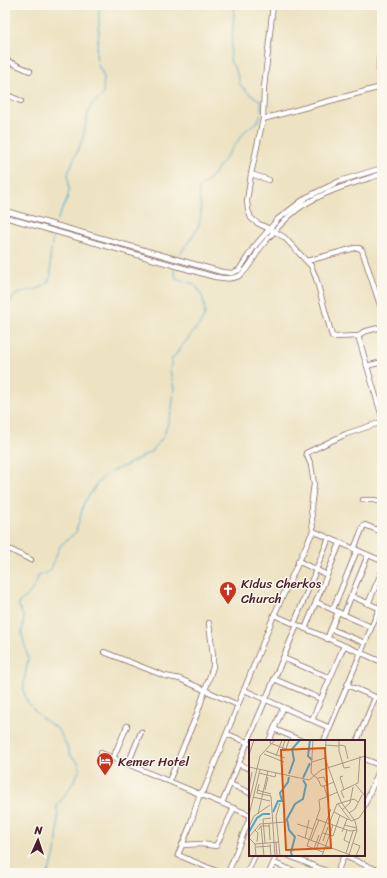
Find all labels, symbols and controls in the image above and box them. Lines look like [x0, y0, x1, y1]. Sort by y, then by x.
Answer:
place label: Kidus Cherkos Church [241, 572, 322, 610]
church icon: Kidus Cherkos Church [218, 580, 238, 605]
inset map [249, 740, 365, 856]
place label: Kemer Hotel [118, 750, 190, 773]
hotel icon: Kemer Hotel [95, 751, 115, 776]
north arrow [18, 820, 58, 860]
text: N [33, 821, 43, 840]

